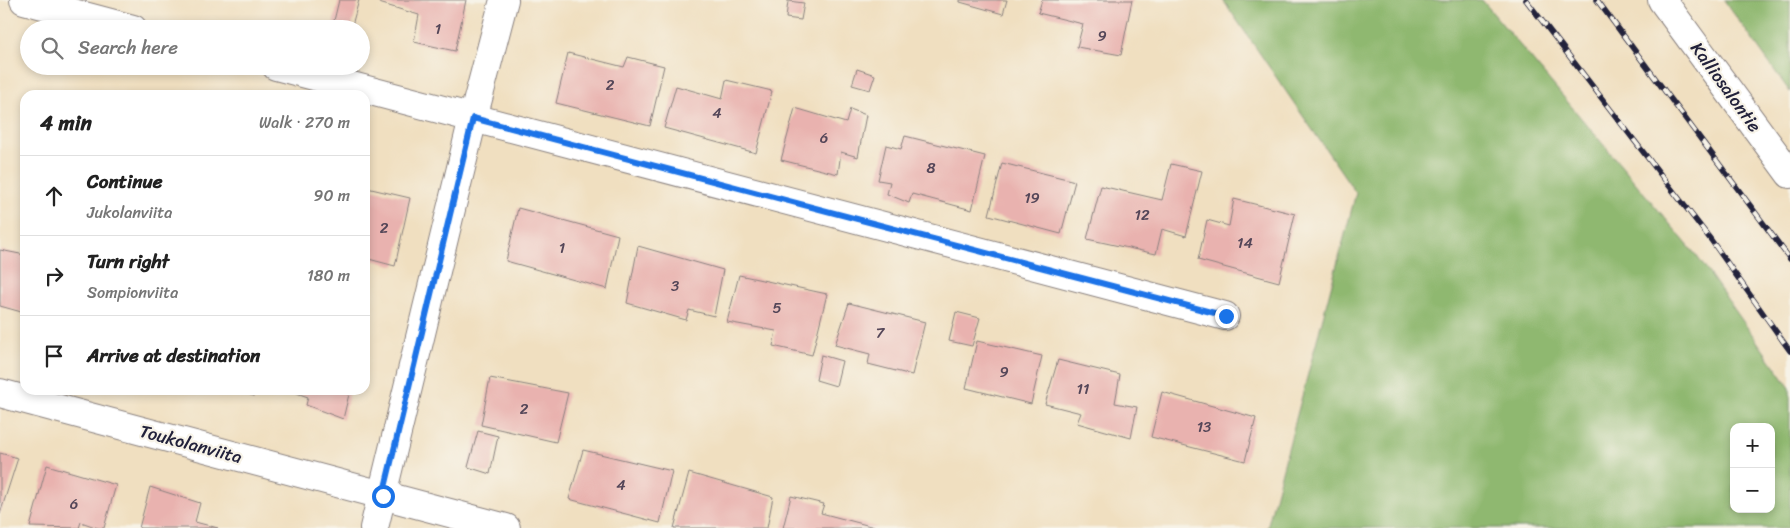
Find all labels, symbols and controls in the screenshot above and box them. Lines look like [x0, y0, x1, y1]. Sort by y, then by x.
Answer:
house number: 1 [435, 16, 441, 42]
search box [20, 20, 370, 75]
house number: 9 [1097, 23, 1107, 49]
text: Search here [78, 31, 178, 64]
icon: search [38, 34, 66, 62]
street label: Kalliosalontie [1682, 35, 1770, 139]
house number: 2 [606, 72, 615, 98]
house number: 4 [712, 100, 722, 126]
text: 4 min [40, 104, 92, 142]
text: Walk · 270 m [259, 108, 350, 137]
house number: 6 [820, 125, 828, 151]
house number: 8 [926, 155, 936, 181]
text: Continue [87, 165, 163, 198]
text: 90 m [314, 181, 350, 210]
icon: ahead [40, 182, 68, 210]
house number: 19 [1024, 185, 1040, 211]
text: Jukolanviita [87, 198, 172, 227]
house number: 12 [1134, 202, 1150, 228]
house number: 2 [380, 215, 389, 241]
house number: 14 [1237, 230, 1253, 256]
house number: 1 [559, 235, 565, 261]
text: Turn right [87, 245, 169, 278]
text: 180 m [307, 261, 350, 290]
icon: right [40, 262, 68, 290]
house number: 3 [671, 273, 679, 299]
text: Sompionviita [87, 278, 178, 307]
house number: 5 [772, 295, 782, 321]
route end [1215, 305, 1238, 328]
house number: 7 [876, 320, 886, 346]
text: Arrive at destination [87, 339, 260, 372]
icon: arrive [40, 342, 68, 370]
house number: 9 [999, 359, 1009, 385]
house number: 11 [1077, 376, 1089, 402]
house number: 2 [520, 396, 529, 422]
house number: 13 [1197, 414, 1211, 440]
street label: Toukolanviita [136, 415, 246, 473]
map controls [1730, 423, 1775, 513]
button: + [1730, 423, 1775, 468]
button: − [1730, 468, 1775, 513]
house number: 4 [616, 472, 626, 498]
route start [372, 485, 395, 508]
house number: 6 [70, 491, 78, 517]

